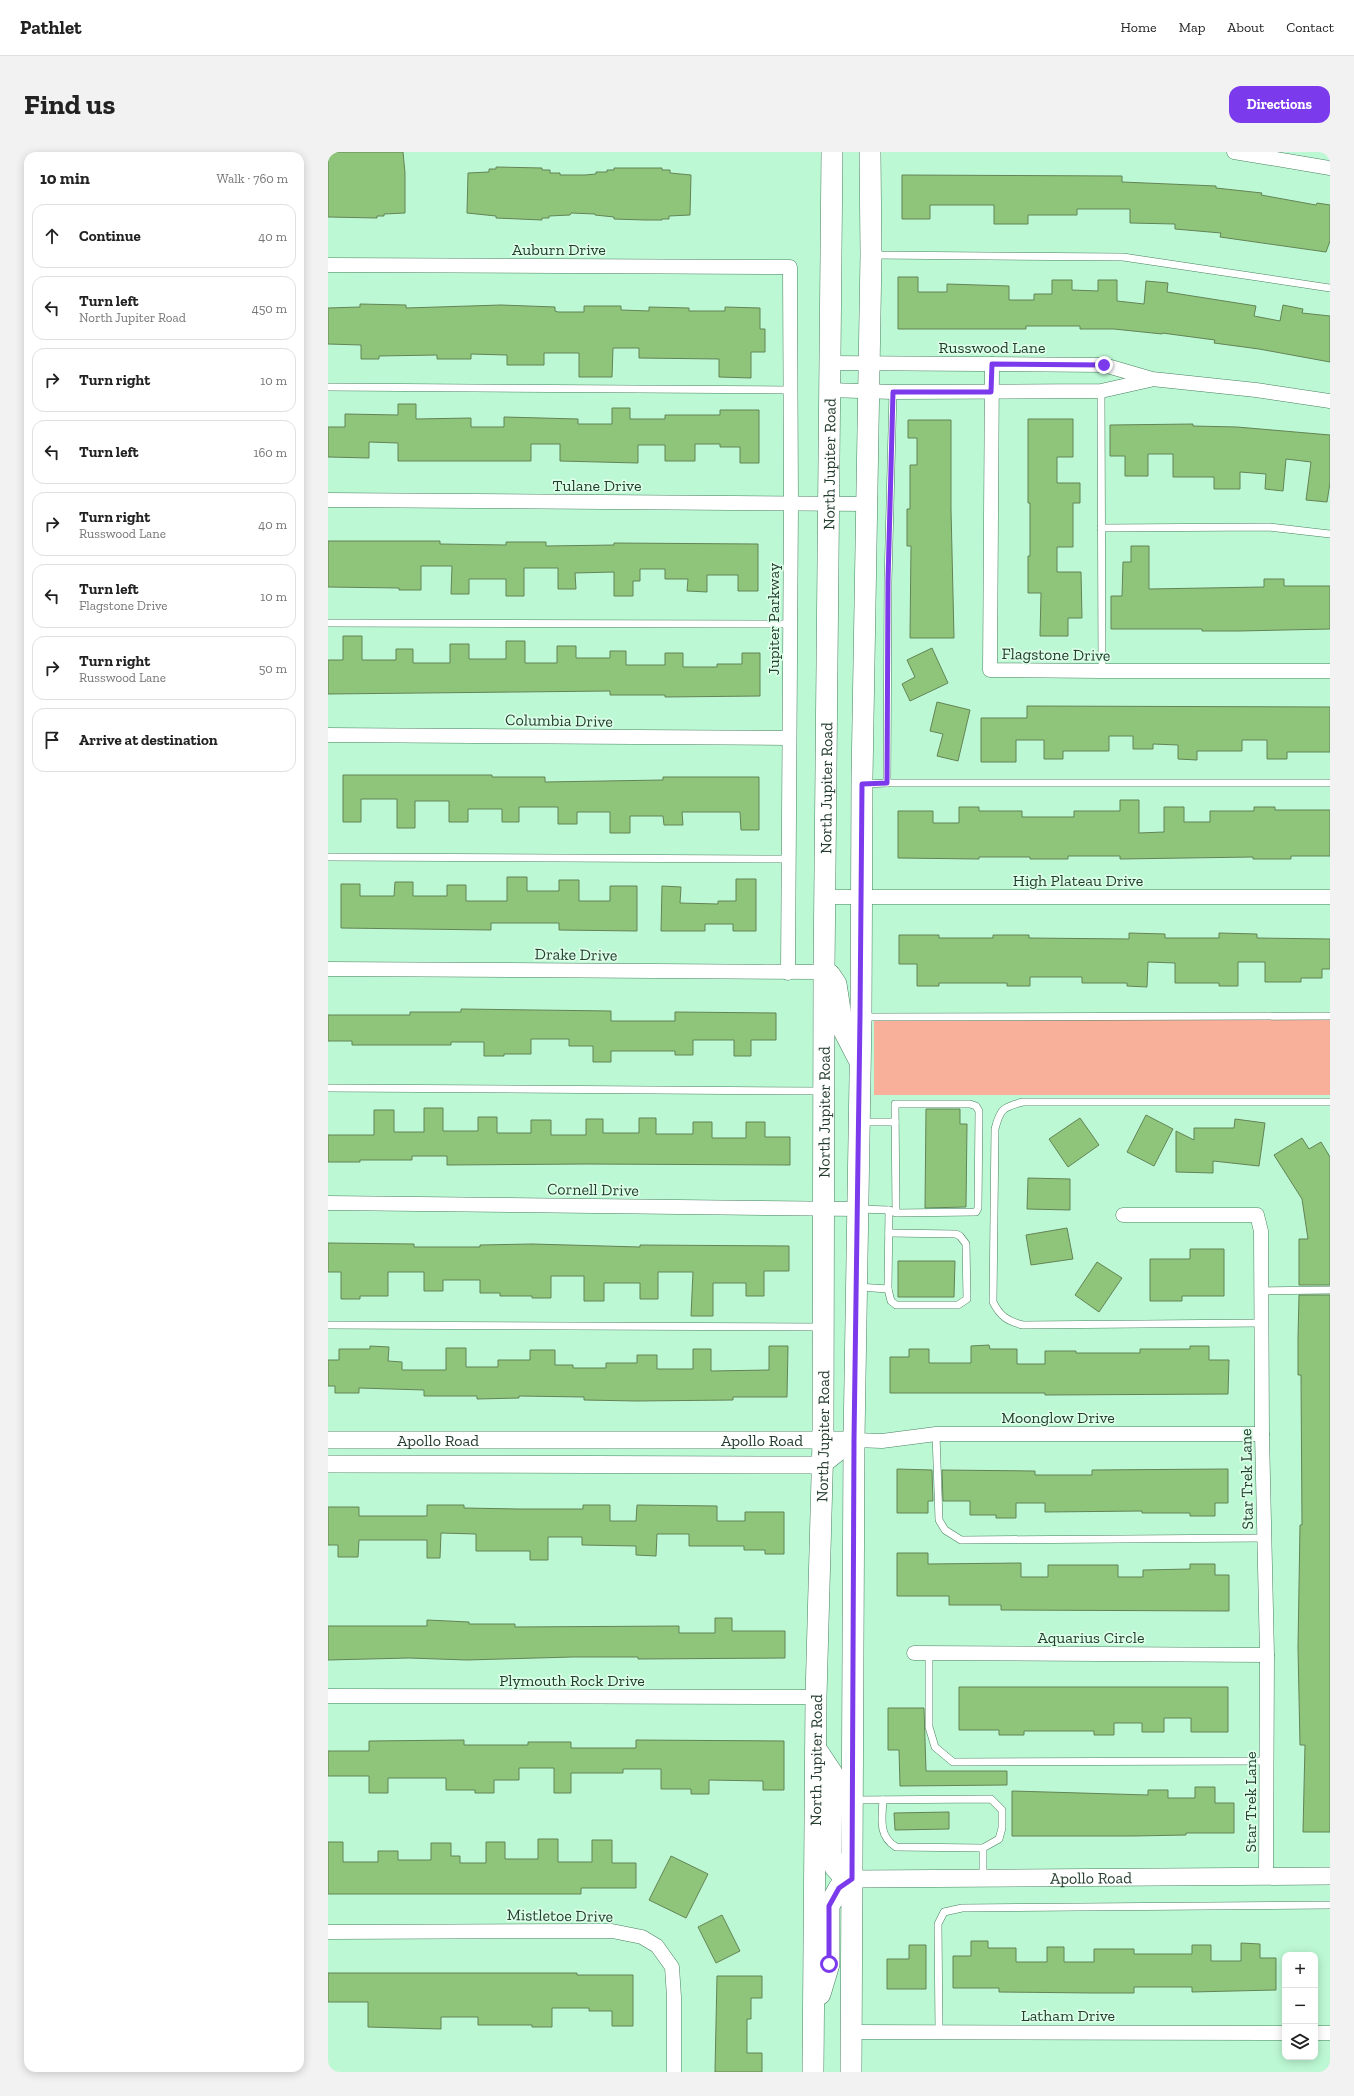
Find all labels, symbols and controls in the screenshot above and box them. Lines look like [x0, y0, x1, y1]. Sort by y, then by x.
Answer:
text: Pathlet [20, 16, 82, 39]
text: Home [1121, 19, 1157, 36]
text: Map [1179, 19, 1205, 36]
text: About [1227, 19, 1264, 36]
text: Contact [1286, 19, 1334, 36]
button: Directions [1229, 86, 1330, 123]
text: Find us [24, 88, 115, 121]
text: 10 min [40, 168, 90, 188]
text: Walk · 760 m [216, 171, 288, 186]
icon: ahead [41, 225, 63, 247]
text: Continue [79, 227, 141, 245]
text: 40 m [258, 229, 287, 244]
street label: Auburn Drive [512, 240, 606, 259]
text: Turn left [79, 292, 139, 310]
icon: left [41, 297, 63, 319]
text: 450 m [252, 301, 287, 316]
text: North Jupiter Road [79, 310, 186, 325]
street label: Russwood Lane [939, 338, 1045, 357]
route end [1095, 356, 1113, 374]
icon: right [41, 369, 63, 391]
text: Turn right [79, 371, 150, 389]
text: 10 m [260, 373, 287, 388]
street label: North Jupiter Road [819, 398, 840, 530]
icon: left [41, 441, 63, 463]
text: Turn left [79, 443, 139, 461]
text: 160 m [253, 445, 287, 460]
street label: Tulane Drive [553, 476, 641, 495]
text: Turn right [79, 508, 150, 526]
icon: right [41, 513, 63, 535]
text: 40 m [258, 517, 287, 532]
text: Russwood Lane [79, 526, 166, 541]
street label: Jupiter Parkway [764, 562, 783, 675]
text: Turn left [79, 580, 139, 598]
icon: left [41, 585, 63, 607]
text: 10 m [260, 589, 287, 604]
text: Flagstone Drive [79, 598, 167, 613]
street label: Flagstone Drive [1001, 644, 1111, 665]
text: Turn right [79, 652, 150, 670]
icon: right [41, 657, 63, 679]
text: 50 m [259, 661, 287, 676]
text: Russwood Lane [79, 670, 166, 685]
street label: Columbia Drive [505, 710, 613, 731]
street label: North Jupiter Road [816, 722, 836, 854]
icon: arrive [41, 729, 63, 751]
text: Arrive at destination [79, 731, 218, 749]
street label: High Plateau Drive [1013, 871, 1143, 890]
street label: Drake Drive [535, 944, 617, 965]
street label: North Jupiter Road [815, 1046, 834, 1178]
street label: Cornell Drive [547, 1179, 639, 1200]
street label: North Jupiter Road [812, 1370, 833, 1502]
street label: Moonglow Drive [1001, 1408, 1115, 1427]
street label: Star Trek Lane [1236, 1428, 1257, 1530]
street label: Apollo Road [397, 1431, 479, 1450]
street label: Apollo Road [721, 1431, 803, 1450]
street label: Aquarius Circle [1038, 1628, 1144, 1647]
street label: Plymouth Rock Drive [499, 1671, 645, 1690]
street label: North Jupiter Road [806, 1694, 826, 1826]
street label: Star Trek Lane [1241, 1751, 1260, 1853]
street label: Apollo Road [1050, 1868, 1132, 1888]
street label: Mistletoe Drive [507, 1905, 613, 1926]
map controls [1282, 1952, 1318, 2060]
button: + [1282, 1952, 1318, 1988]
route start [820, 1955, 838, 1973]
button: − [1282, 1988, 1318, 2024]
street label: Latham Drive [1021, 2006, 1115, 2025]
button: layers [1282, 2024, 1318, 2060]

